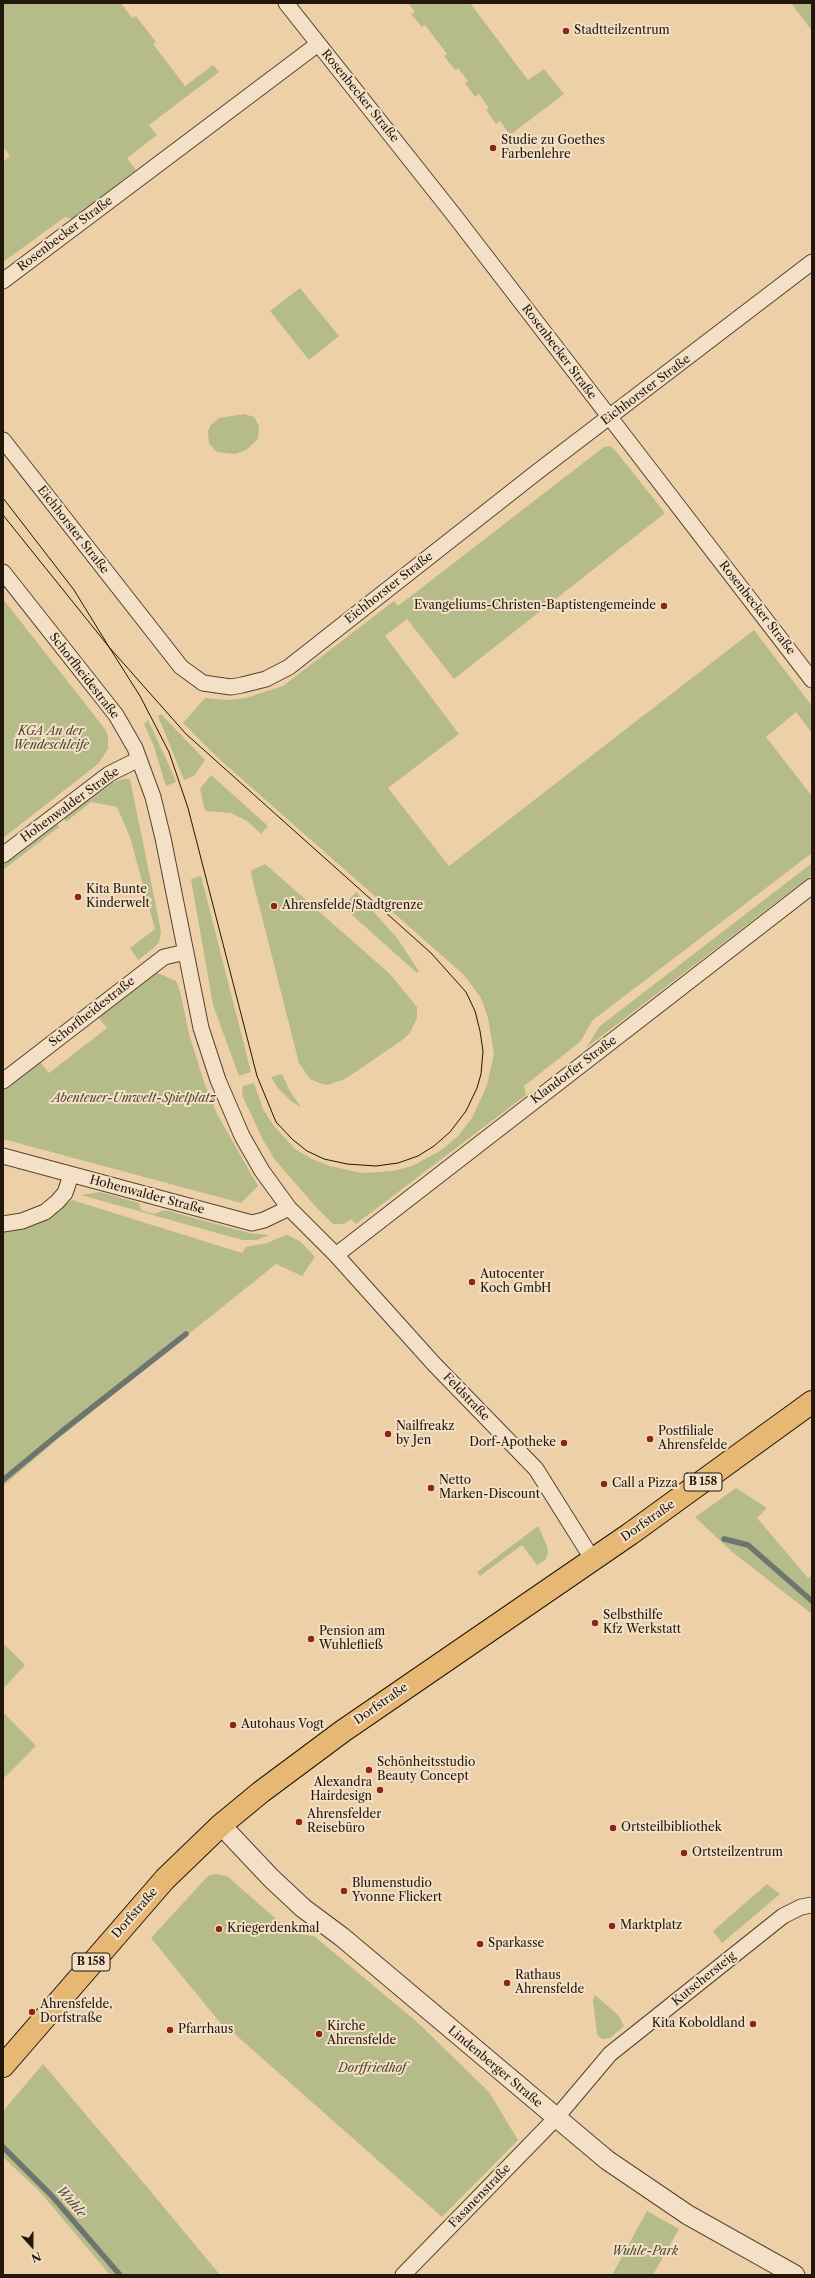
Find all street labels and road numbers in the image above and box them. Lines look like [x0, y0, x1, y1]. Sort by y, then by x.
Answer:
street label: Rosenbecker Straße [318, 47, 402, 145]
street label: Rosenbecker Straße [15, 194, 115, 274]
street label: Rosenbecker Straße [519, 302, 599, 402]
street label: Eichhorster Straße [599, 352, 693, 428]
street label: Eichhorster Straße [34, 483, 112, 577]
street label: Eichhorster Straße [342, 549, 436, 627]
street label: Rosenbecker Straße [716, 558, 798, 658]
street label: Schorfheidestraße [46, 630, 122, 722]
street label: Hohenwalder Straße [18, 764, 122, 846]
street label: Schorfheidestraße [46, 974, 138, 1050]
street label: Klandorfer Straße [528, 1033, 620, 1107]
street label: Hohenwalder Straße [88, 1173, 206, 1217]
street label: Feldstraße [440, 1370, 492, 1424]
road number: B 158 [684, 1473, 722, 1491]
street label: Dorfstraße [618, 1497, 678, 1545]
street label: Dorfstraße [351, 1680, 411, 1728]
street label: Dorfstraße [109, 1885, 161, 1941]
street label: Kutschersteig [669, 1949, 739, 2009]
road number: B 158 [72, 1953, 110, 1971]
street label: Lindenberger Straße [445, 2023, 545, 2111]
street label: Fasanenstraße [446, 2161, 514, 2231]

